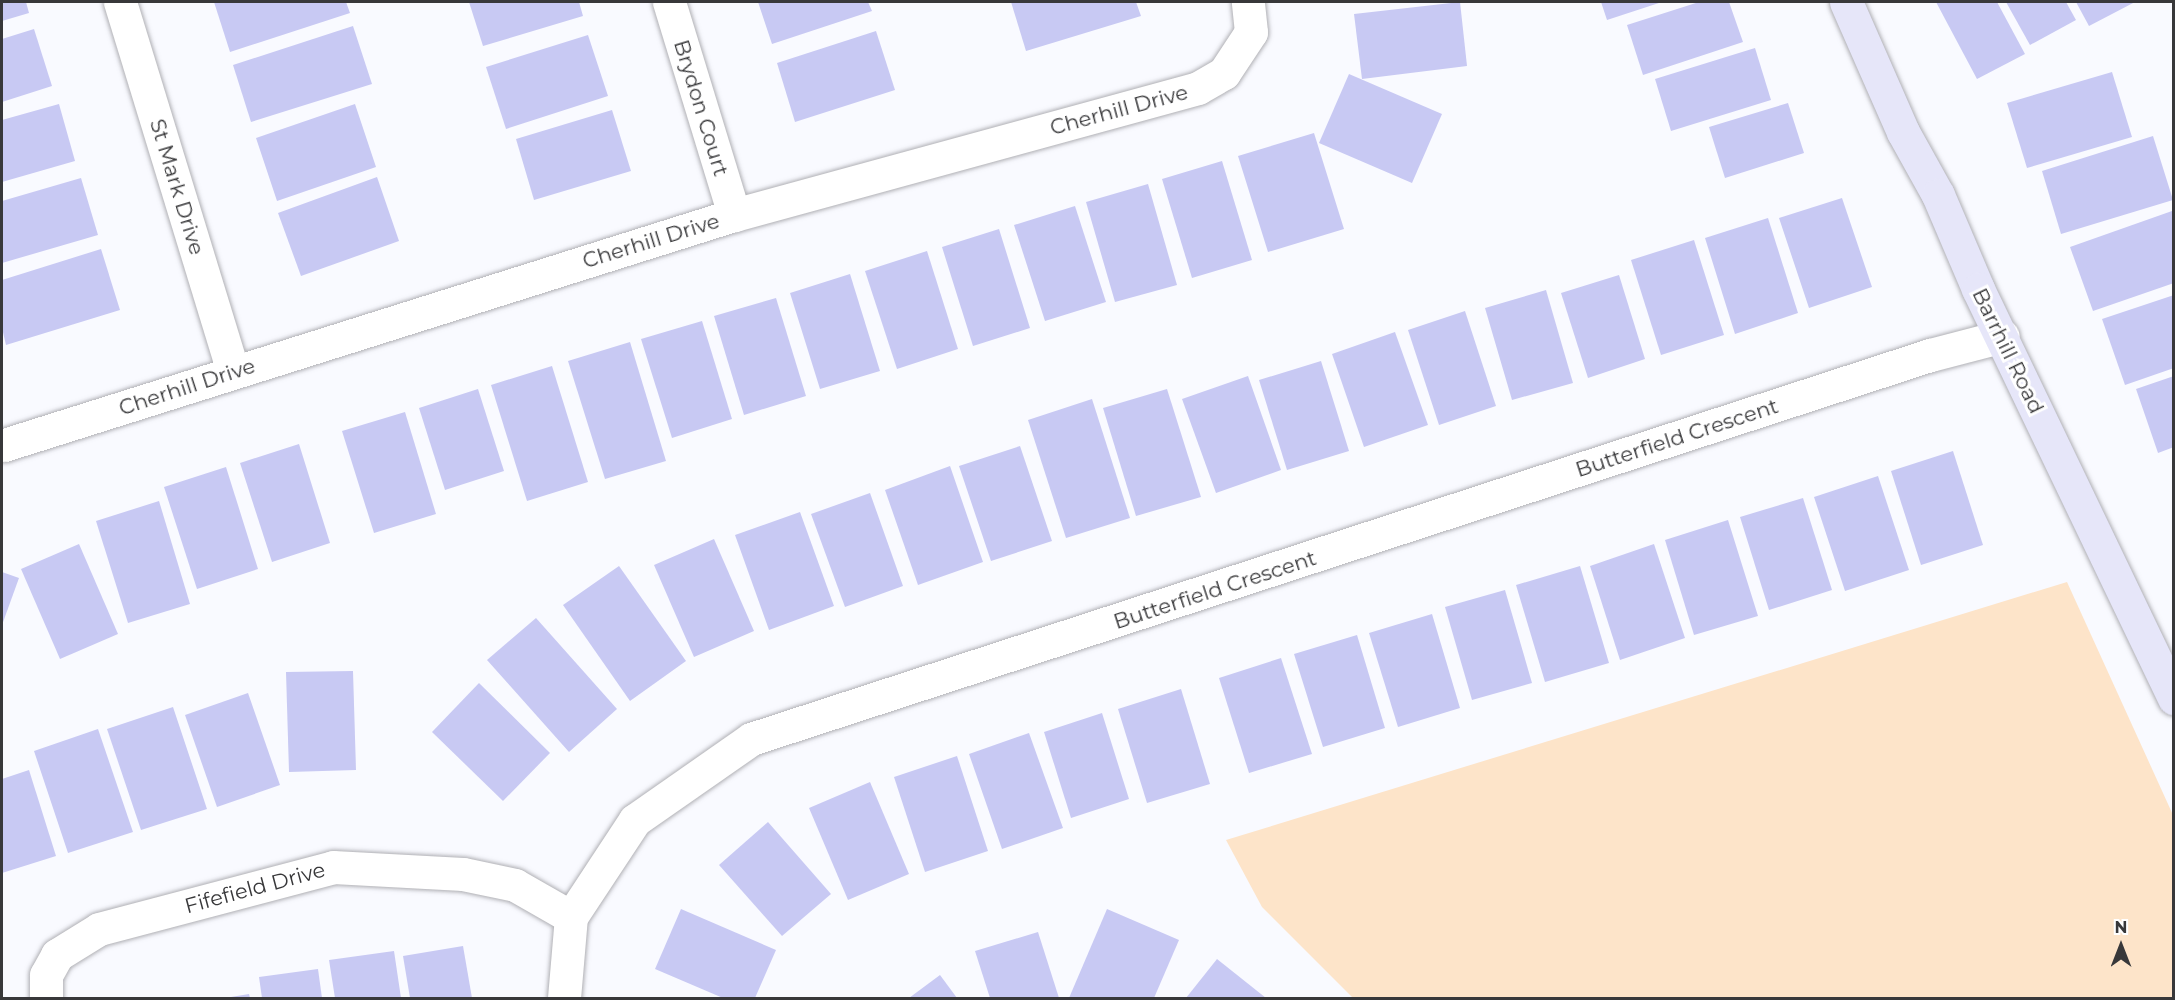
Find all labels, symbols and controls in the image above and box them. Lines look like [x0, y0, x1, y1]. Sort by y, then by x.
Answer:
street label: Brydon Court [668, 37, 734, 179]
street label: Cherhill Drive [1047, 79, 1191, 141]
street label: St Mark Drive [144, 116, 210, 258]
street label: Cherhill Drive [580, 208, 722, 274]
street label: Barrhill Road [1967, 284, 2049, 418]
street label: Cherhill Drive [116, 353, 258, 421]
street label: Butterfield Crescent [1572, 393, 1782, 483]
street label: Butterfield Crescent [1110, 545, 1320, 635]
street label: Fifefield Drive [182, 857, 328, 919]
north arrow [2091, 916, 2151, 976]
text: N [2115, 918, 2127, 937]

